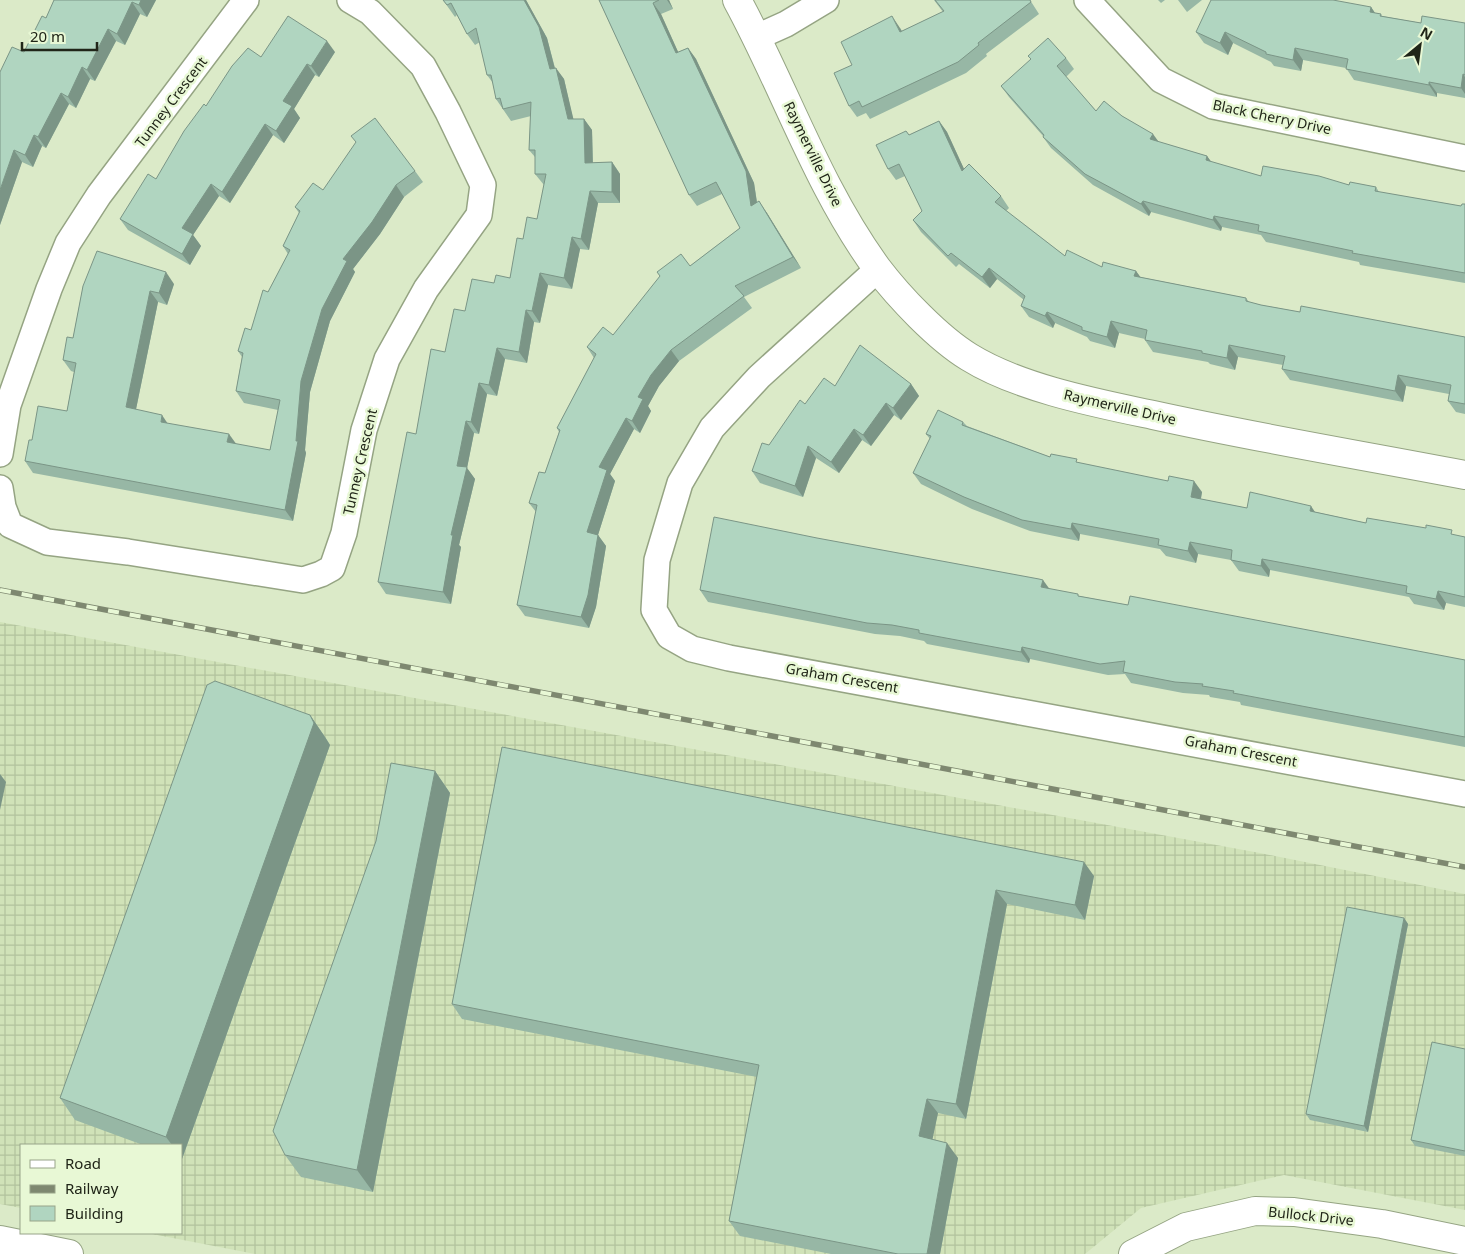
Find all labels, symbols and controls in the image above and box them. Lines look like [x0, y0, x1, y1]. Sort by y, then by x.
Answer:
scale bar [22, 20, 98, 52]
north arrow [1395, 20, 1445, 70]
text: N [1417, 22, 1436, 44]
text: 20 m [30, 26, 65, 46]
street label: Tunney Crescent [130, 53, 211, 151]
street label: Black Cherry Drive [1211, 95, 1333, 138]
street label: Raymerville Drive [780, 98, 847, 210]
street label: Raymerville Drive [1062, 384, 1178, 429]
street label: Tunney Crescent [338, 407, 381, 517]
street label: Graham Crescent [784, 658, 900, 697]
street label: Graham Crescent [1183, 730, 1299, 771]
legend [20, 1144, 182, 1234]
text: Road [65, 1153, 101, 1173]
text: Railway [65, 1178, 119, 1198]
street label: Bullock Drive [1267, 1202, 1355, 1229]
text: Building [65, 1203, 123, 1223]

